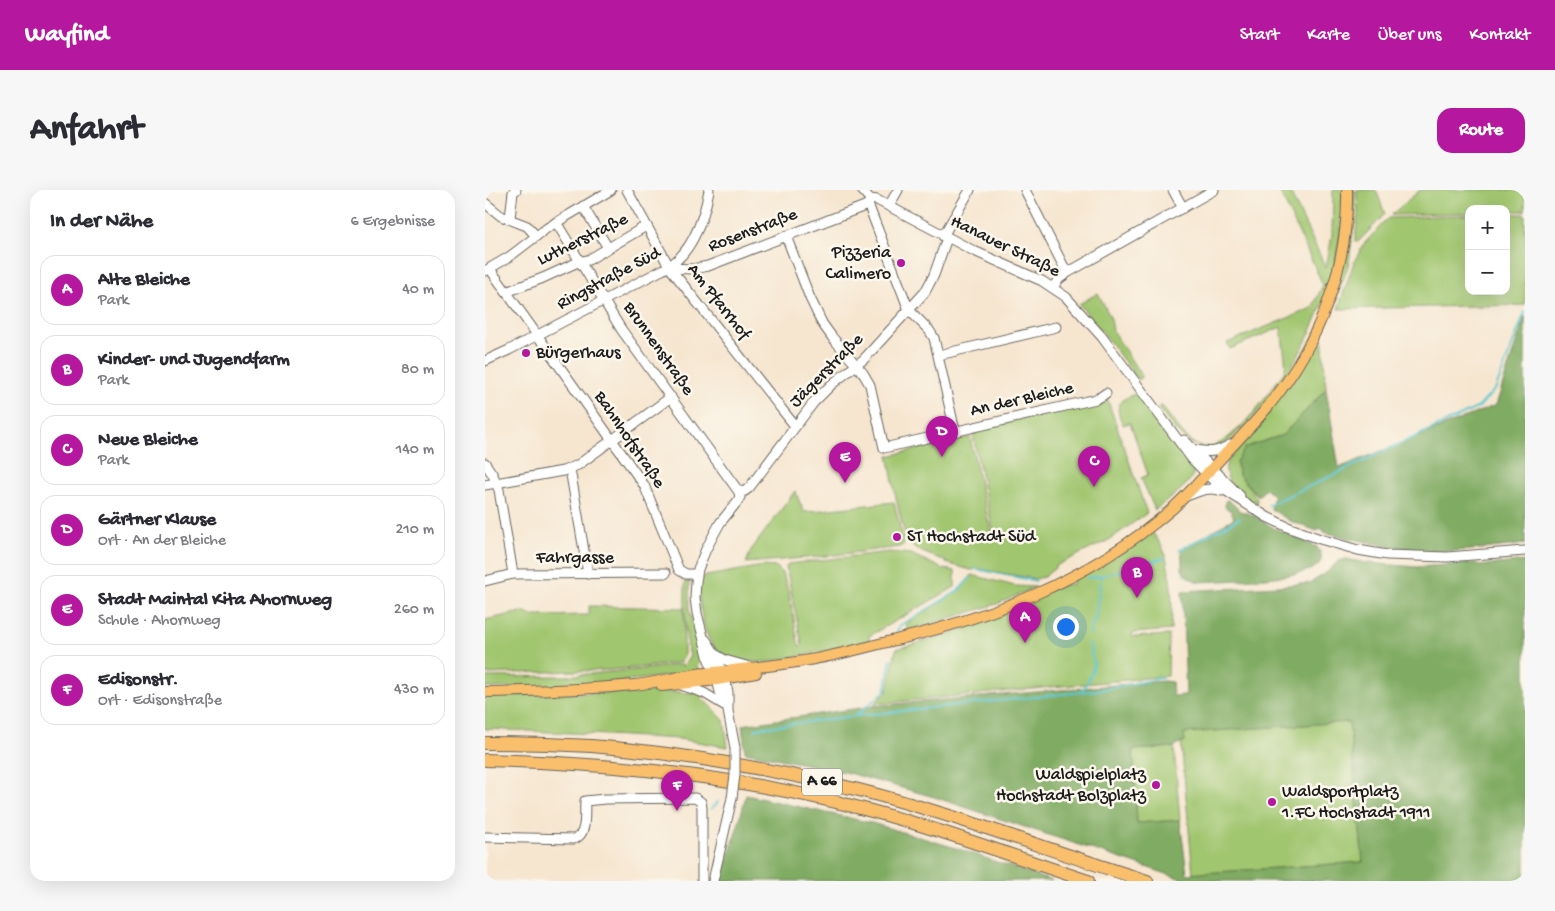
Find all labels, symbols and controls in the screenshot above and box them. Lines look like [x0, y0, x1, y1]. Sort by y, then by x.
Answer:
text: Wayfind [25, 21, 109, 50]
text: Start [1240, 25, 1279, 46]
text: Karte [1307, 25, 1350, 46]
text: Über uns [1378, 25, 1441, 46]
text: Kontakt [1469, 25, 1530, 46]
button: Route [1437, 108, 1525, 153]
text: Anfahrt [30, 110, 143, 151]
street label: Rosenstraße [705, 204, 801, 258]
map controls [1465, 205, 1510, 295]
button: + [1465, 205, 1510, 250]
street label: Lutherstraße [534, 209, 632, 271]
text: In der Nähe [50, 210, 153, 235]
street label: Hanauer Straße [947, 211, 1064, 283]
text: 6 Ergebnisse [351, 213, 435, 232]
street label: Ringstraße Süd [554, 242, 666, 315]
place label: Pizzeria Calimero [826, 243, 892, 285]
button: − [1465, 250, 1510, 295]
marker: Pizzeria Calimero [895, 257, 907, 269]
street label: Am Pfarrhof [682, 260, 755, 345]
text: Alte Bleiche [98, 269, 190, 292]
text: A [62, 281, 72, 300]
text: 40 m [402, 281, 434, 300]
text: Park [98, 292, 129, 311]
street label: Brunnenstraße [617, 297, 698, 400]
street label: Jägerstraße [786, 329, 869, 412]
place label: Bürgerhaus [535, 343, 622, 364]
marker: Bürgerhaus [520, 347, 532, 359]
text: Kinder- und Jugendfarm [98, 349, 290, 372]
text: B [63, 361, 71, 380]
text: 80 m [401, 361, 434, 380]
text: Park [98, 372, 129, 391]
street label: An der Bleiche [968, 378, 1076, 422]
street label: Bahnhofstraße [588, 387, 670, 493]
pin: D [926, 416, 958, 457]
text: Neue Bleiche [98, 429, 198, 452]
text: C [63, 441, 71, 460]
text: 140 m [396, 441, 434, 460]
pin: E [829, 442, 861, 483]
pin: C [1078, 446, 1110, 487]
text: Park [98, 452, 129, 471]
text: Gärtner Klause [98, 509, 216, 532]
text: D [62, 521, 72, 540]
text: 210 m [395, 521, 434, 540]
place label: ST Hochstadt Süd [907, 527, 1037, 548]
marker: ST Hochstadt Süd [891, 531, 903, 543]
text: Ort · An der Bleiche [98, 532, 226, 551]
street label: Fahrgasse [535, 548, 615, 569]
pin: B [1121, 557, 1153, 598]
text: Stadt Maintal Kita Ahornweg [98, 589, 332, 612]
text: E [62, 601, 72, 620]
text: 260 m [394, 601, 434, 620]
pin: A [1009, 602, 1041, 643]
text: Schule · Ahornweg [98, 612, 221, 631]
your location [1053, 614, 1079, 640]
text: Edisonstr. [98, 669, 178, 692]
text: F [63, 681, 71, 700]
text: 430 m [394, 681, 434, 700]
text: Ort · Edisonstraße [98, 692, 222, 711]
place label: Waldspielplatz Hochstadt Bolzplatz [996, 765, 1147, 807]
road number: A 66 [802, 768, 842, 796]
pin: F [661, 770, 693, 811]
marker: Waldspielplatz Hochstadt Bolzplatz [1150, 779, 1162, 791]
place label: Waldsportplatz 1.FC Hochstadt 1911 [1281, 782, 1431, 824]
marker: Waldsportplatz 1.FC Hochstadt 1911 [1266, 796, 1278, 808]

